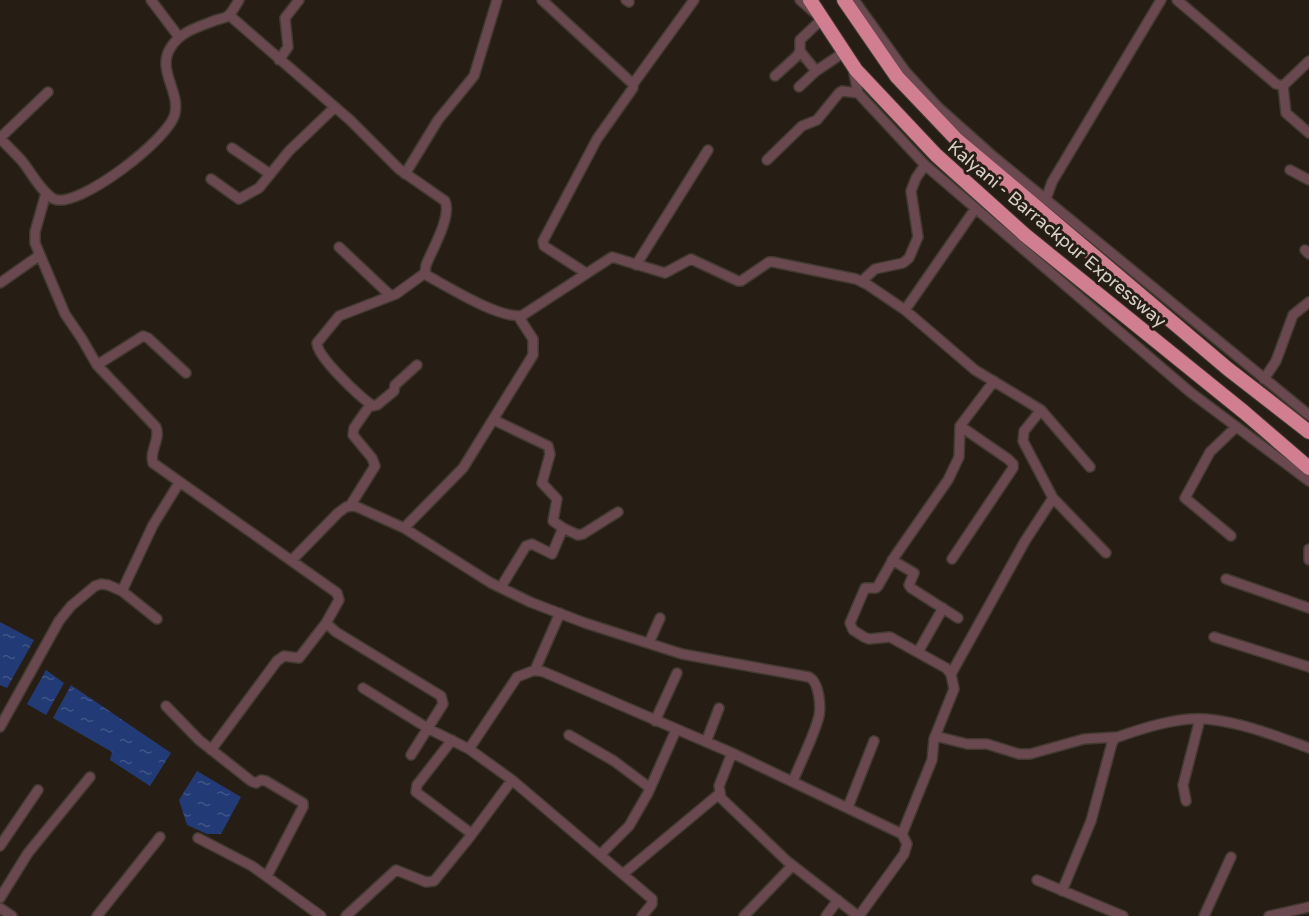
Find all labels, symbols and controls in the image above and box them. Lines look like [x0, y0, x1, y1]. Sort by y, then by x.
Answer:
street label: Kalyani - Barrackpur Expressway [943, 136, 1171, 332]

